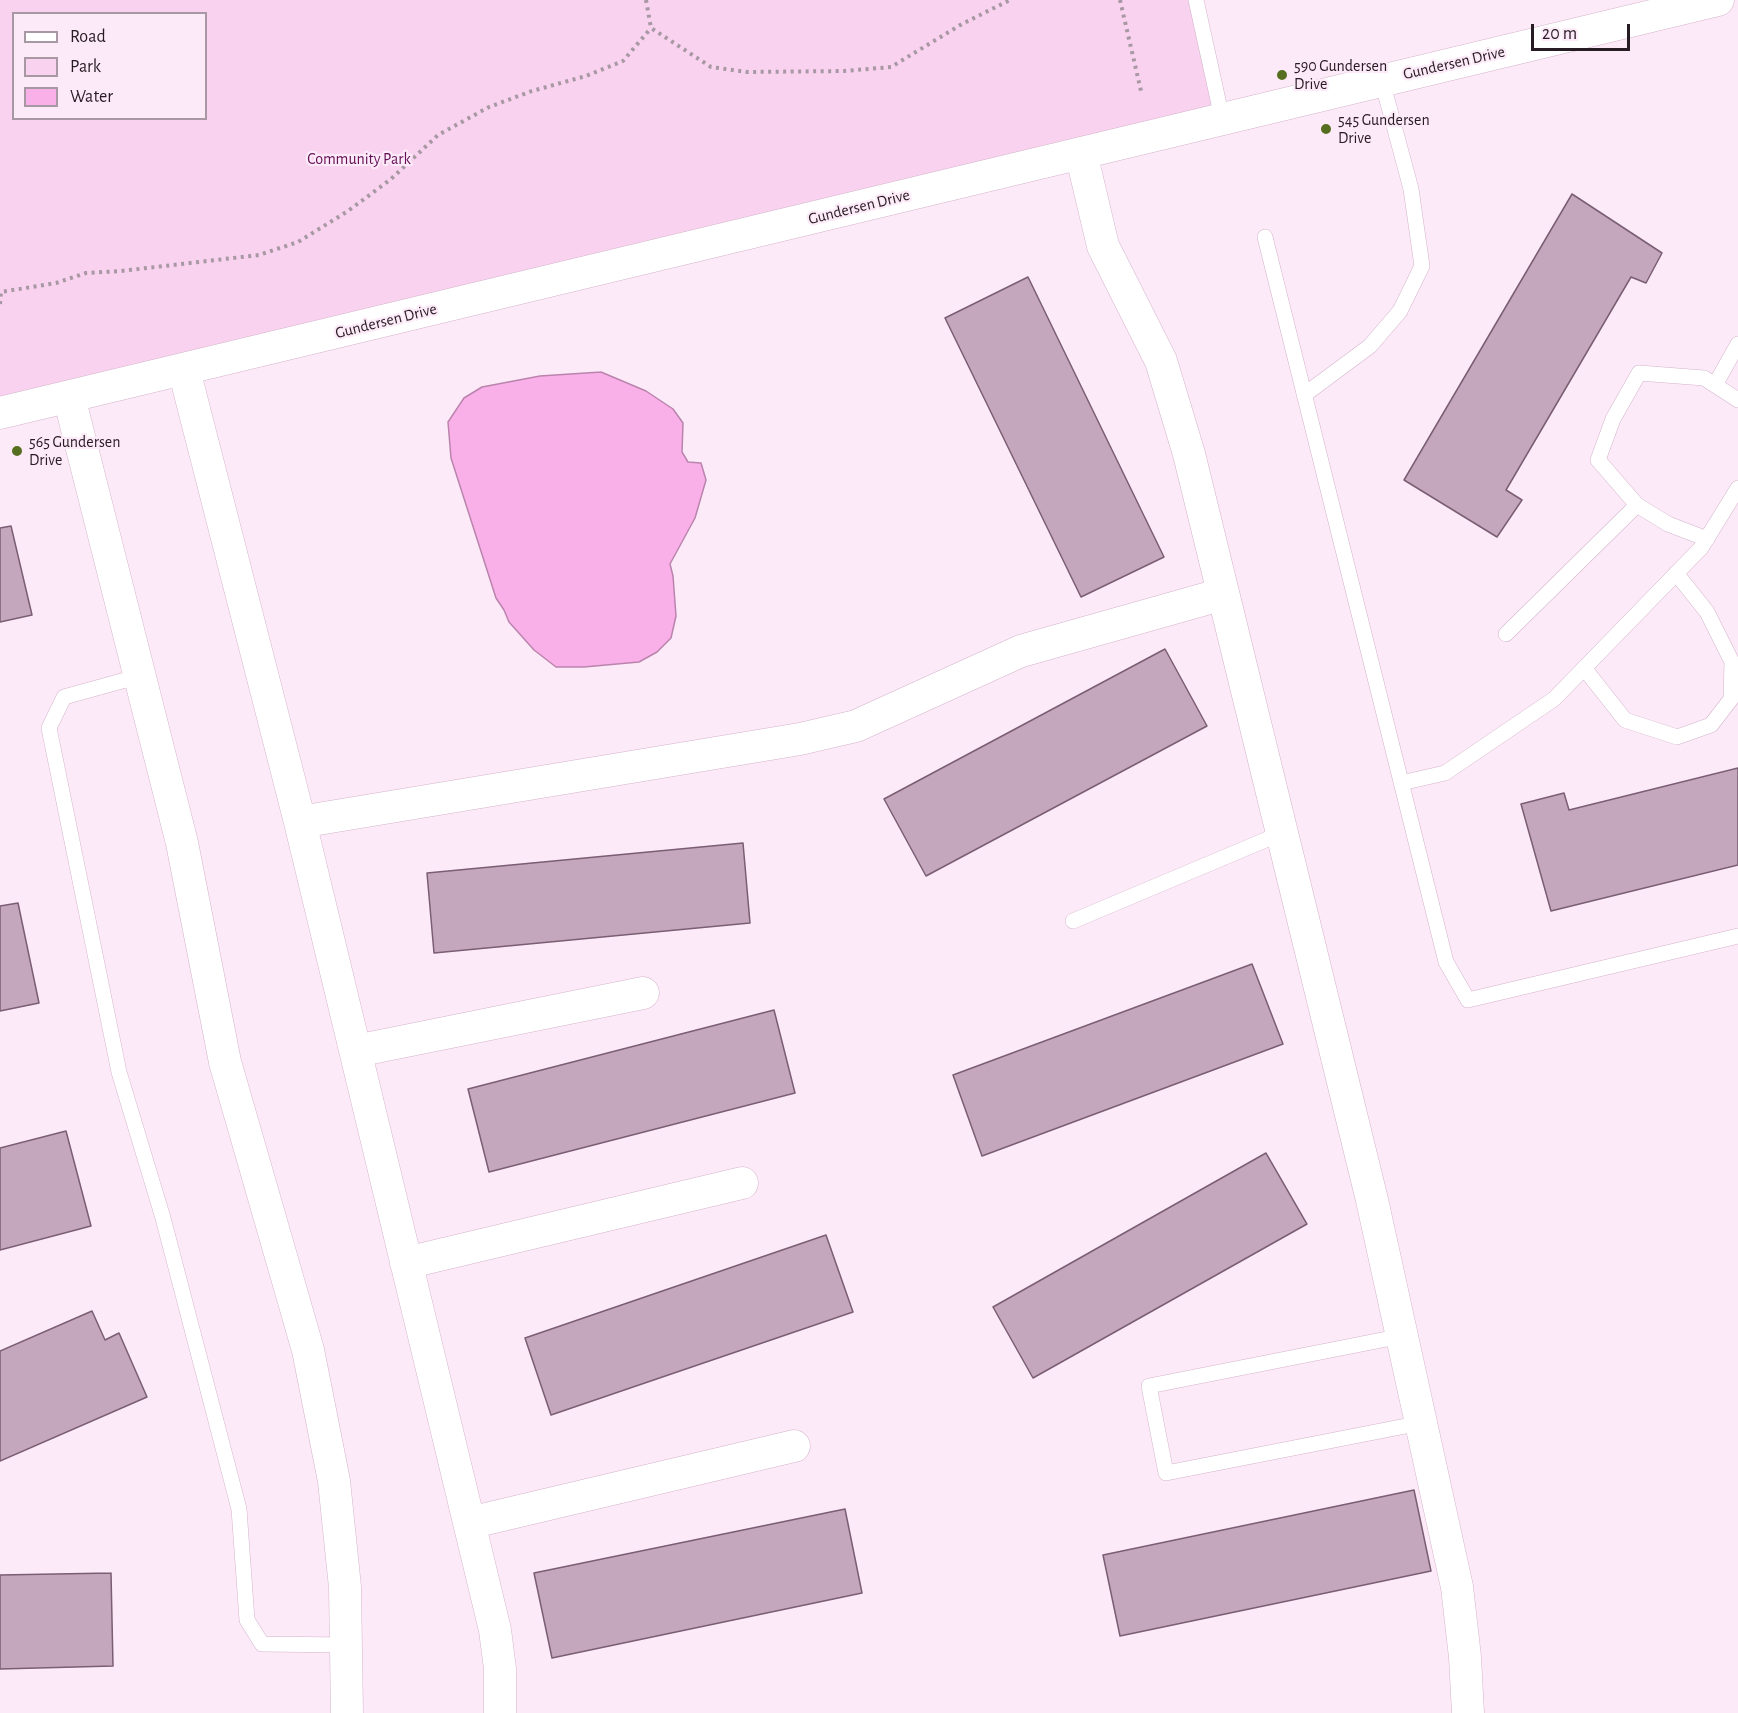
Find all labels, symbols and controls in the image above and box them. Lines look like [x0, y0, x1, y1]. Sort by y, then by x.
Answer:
legend [12, 12, 207, 120]
scale bar [1534, 12, 1633, 50]
text: 20 m [1542, 25, 1577, 43]
text: Road [70, 28, 106, 46]
street label: Gundersen Drive [1401, 42, 1507, 84]
place label: 590 Gundersen Drive [1294, 56, 1387, 94]
text: Park [70, 58, 101, 76]
marker: 590 Gundersen Drive [1275, 68, 1289, 82]
text: Water [70, 88, 113, 106]
place label: 545 Gundersen Drive [1338, 110, 1430, 148]
marker: 545 Gundersen Drive [1319, 122, 1333, 136]
park label: Community Park [307, 149, 411, 169]
street label: Gundersen Drive [806, 185, 912, 229]
street label: Gundersen Drive [333, 299, 439, 343]
place label: 565 Gundersen Drive [29, 432, 120, 470]
marker: 565 Gundersen Drive [10, 444, 24, 458]

